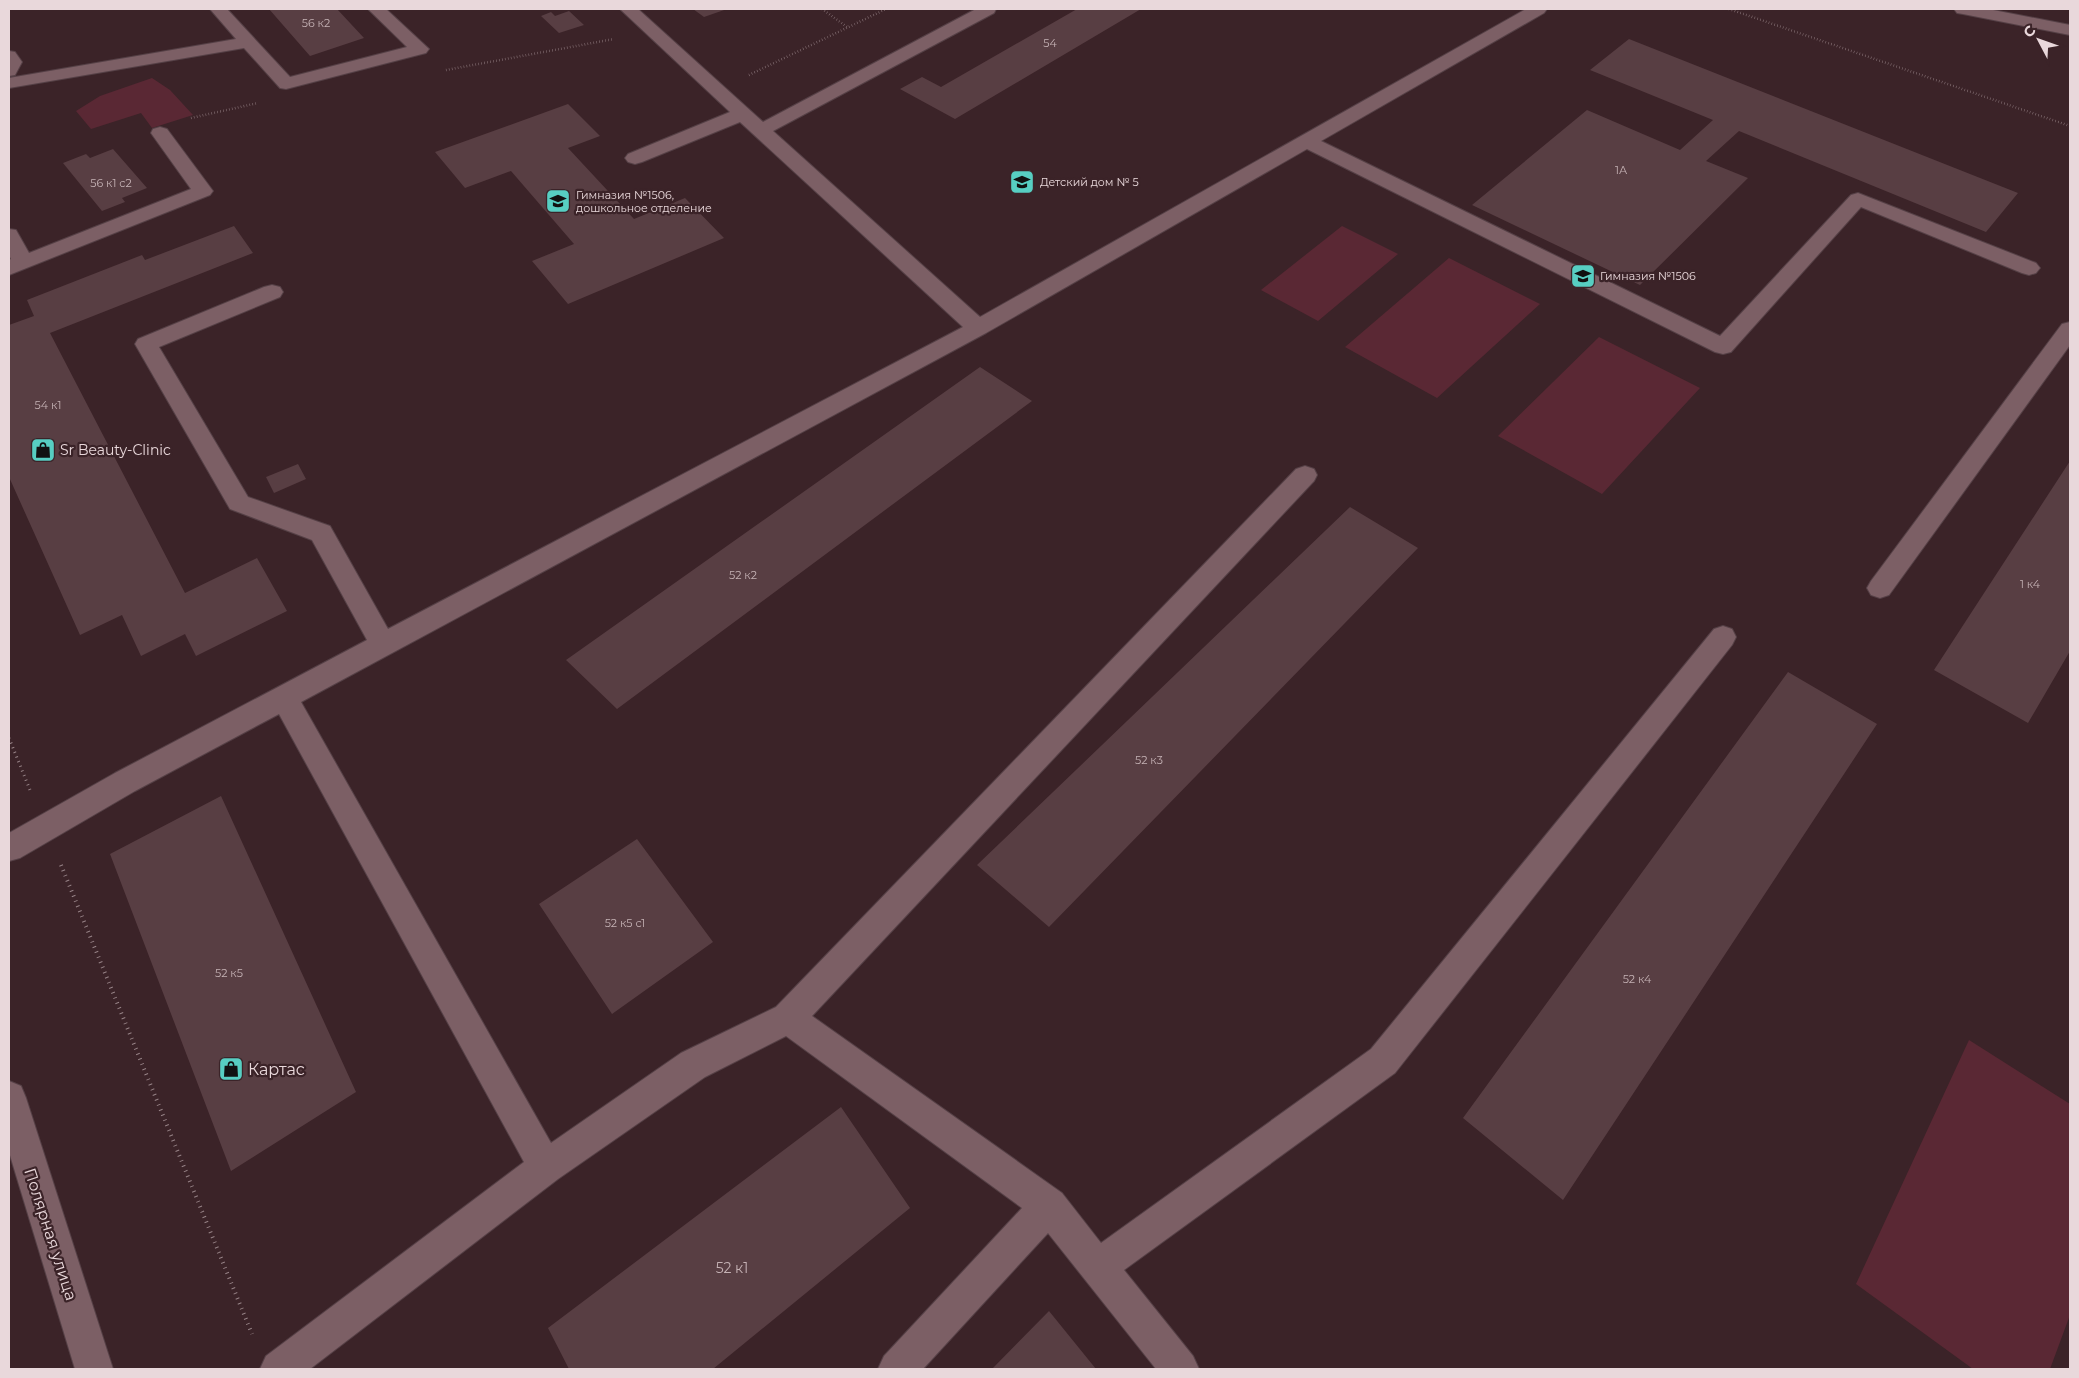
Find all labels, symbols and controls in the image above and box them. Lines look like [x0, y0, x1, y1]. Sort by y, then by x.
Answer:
north arrow [2014, 15, 2064, 65]
house number: 56 к2 [302, 16, 330, 30]
text: С [2019, 22, 2039, 41]
house number: 54 [1043, 36, 1057, 50]
house number: 1А [1615, 163, 1628, 177]
school or university icon: Детский дом № 5 [1009, 169, 1035, 195]
place label: Детский дом № 5 [1040, 175, 1139, 189]
house number: 56 к1 с2 [90, 176, 132, 190]
school or university icon: Гимназия №1506, дошкольное отделение [545, 188, 571, 214]
place label: Гимназия №1506, дошкольное отделение [576, 188, 712, 215]
school or university icon: Гимназия №1506 [1570, 263, 1596, 289]
place label: Гимназия №1506 [1600, 269, 1696, 283]
house number: 54 к1 [35, 398, 61, 412]
shop icon: Sr Beauty-Clinic [30, 437, 56, 463]
place label: Sr Beauty-Clinic [60, 441, 171, 459]
house number: 52 к2 [729, 568, 757, 582]
house number: 1 к4 [2020, 577, 2041, 591]
house number: 52 к3 [1135, 753, 1163, 767]
house number: 52 к5 с1 [605, 916, 645, 930]
house number: 52 к5 [215, 966, 243, 980]
house number: 52 к4 [1623, 972, 1652, 986]
shop icon: Картас [218, 1056, 244, 1082]
place label: Картас [248, 1060, 305, 1079]
street label: Полярная улица [20, 1166, 81, 1303]
house number: 52 к1 [716, 1259, 748, 1277]

